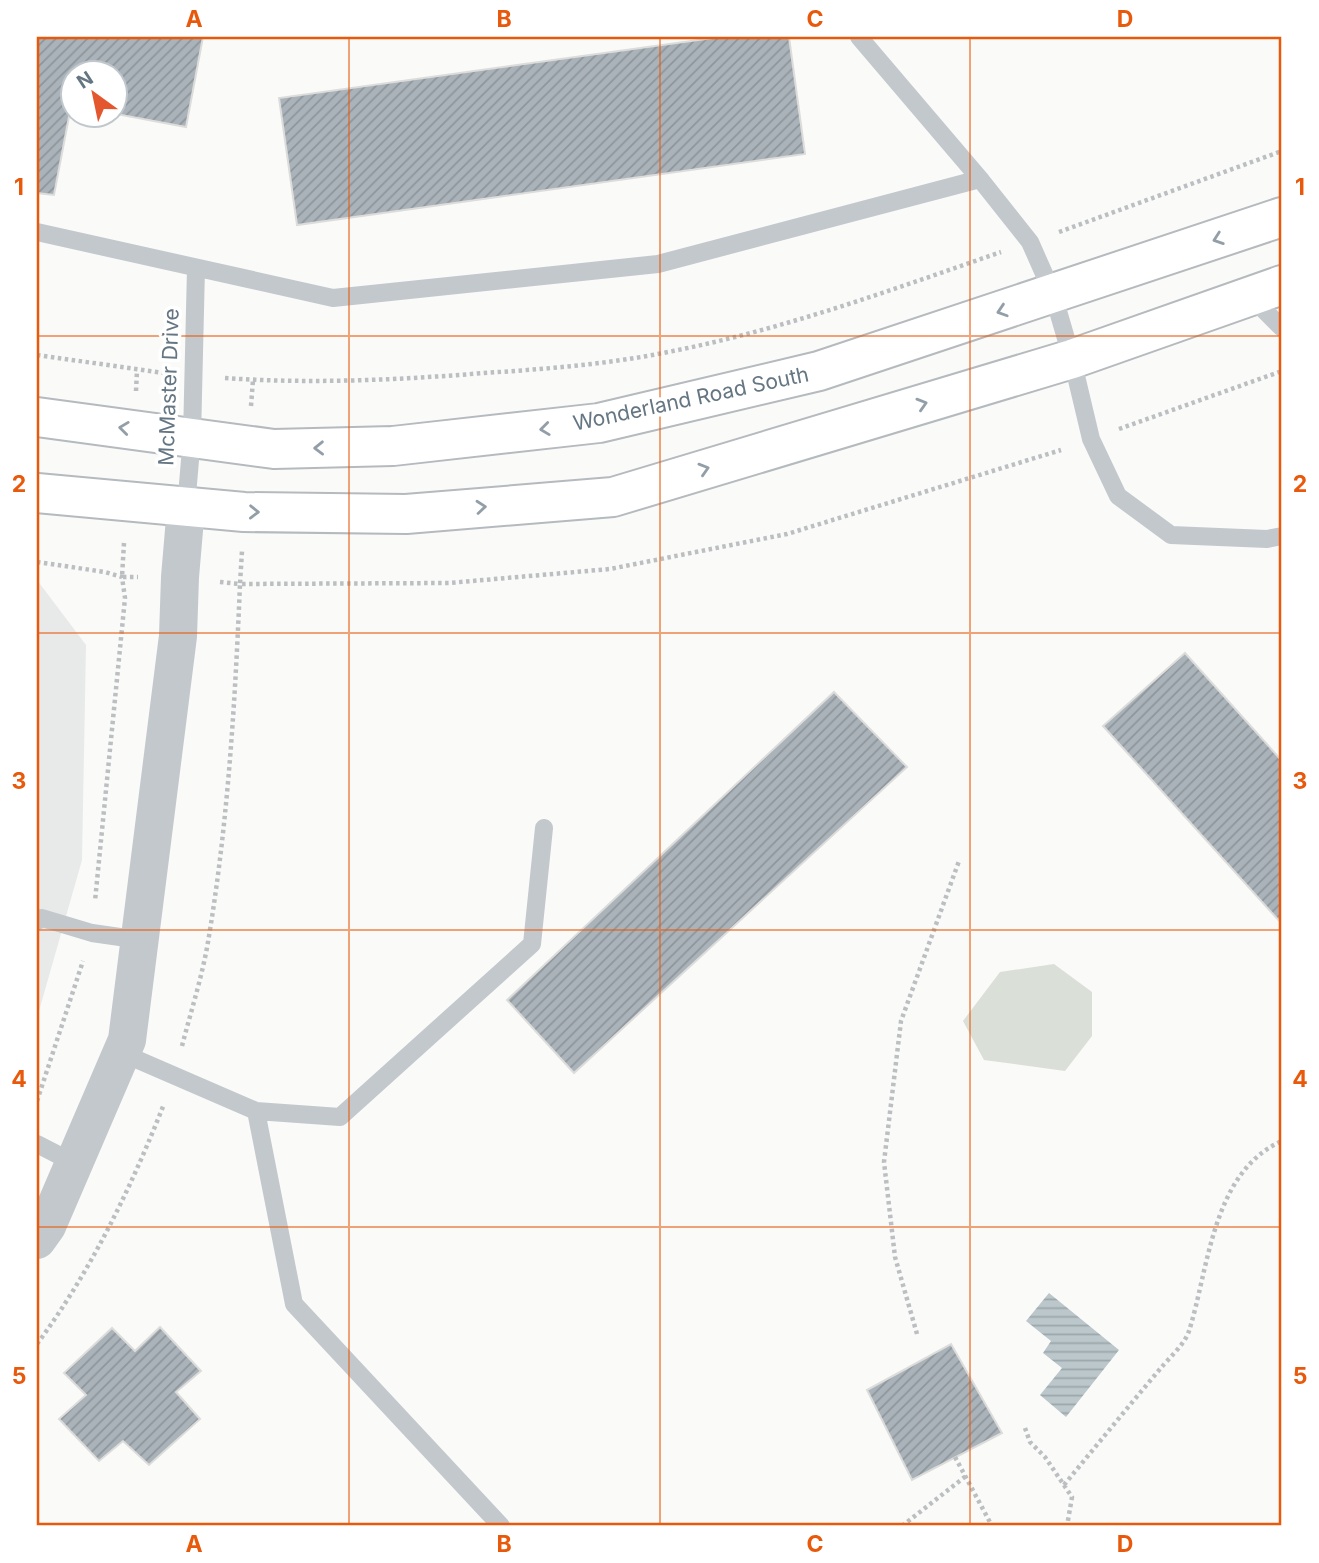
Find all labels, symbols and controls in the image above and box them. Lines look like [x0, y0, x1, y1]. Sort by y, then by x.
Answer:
text: A [185, 5, 203, 33]
text: B [496, 5, 512, 33]
text: C [806, 5, 824, 33]
text: D [1117, 5, 1133, 33]
north arrow [60, 60, 130, 130]
text: N [73, 67, 97, 94]
text: 1 [14, 173, 24, 201]
text: 1 [1295, 173, 1305, 201]
one-way arrow [1212, 230, 1224, 245]
one-way arrow [996, 303, 1009, 317]
street label: McMaster Drive [153, 308, 184, 466]
street label: Wonderland Road South [571, 361, 811, 436]
one-way arrow [916, 397, 928, 412]
one-way arrow [118, 421, 130, 436]
one-way arrow [540, 421, 551, 436]
one-way arrow [313, 440, 324, 456]
one-way arrow [698, 463, 710, 478]
text: 2 [12, 470, 26, 498]
text: 2 [1293, 470, 1307, 498]
one-way arrow [476, 500, 487, 515]
one-way arrow [249, 504, 260, 520]
text: 3 [12, 767, 26, 795]
text: 3 [1293, 767, 1307, 795]
text: 4 [11, 1065, 27, 1093]
text: 4 [1292, 1065, 1308, 1093]
text: 5 [12, 1362, 26, 1390]
text: 5 [1293, 1362, 1307, 1390]
text: A [185, 1530, 203, 1558]
text: B [496, 1530, 512, 1558]
text: C [806, 1530, 824, 1558]
text: D [1117, 1530, 1133, 1558]

